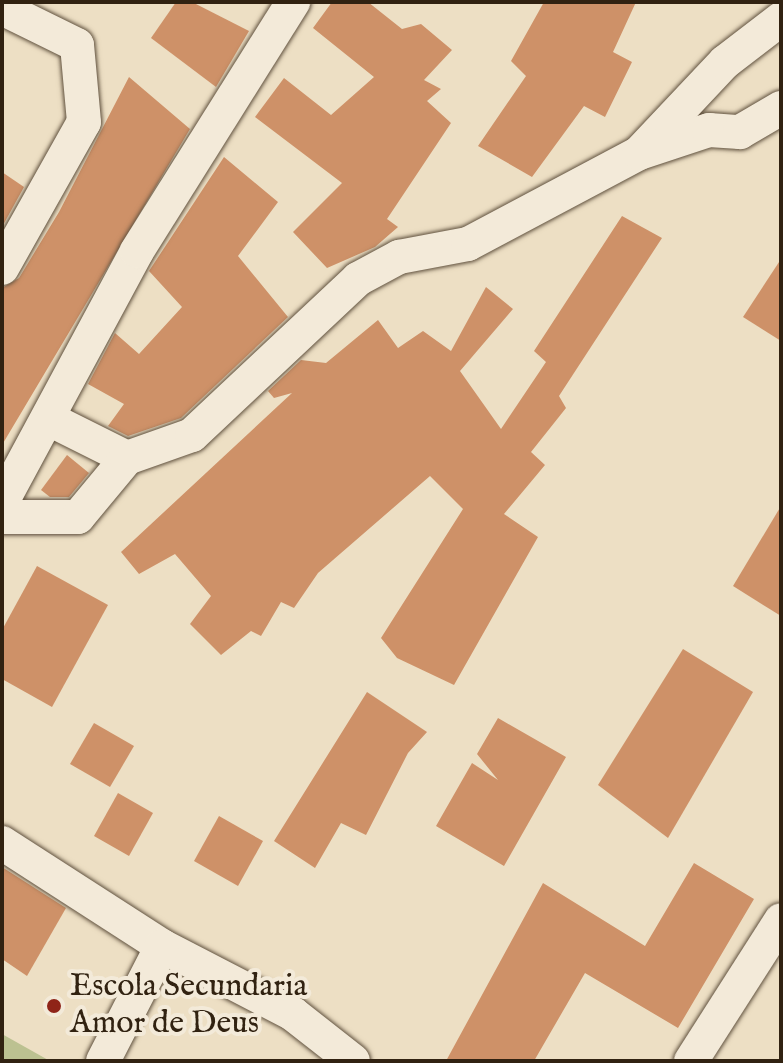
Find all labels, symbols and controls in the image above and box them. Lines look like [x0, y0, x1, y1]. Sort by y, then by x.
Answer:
place label: Escola Secundaria Amor de Deus [70, 969, 307, 1044]
marker: Escola Secundaria Amor de Deus [45, 997, 63, 1015]

